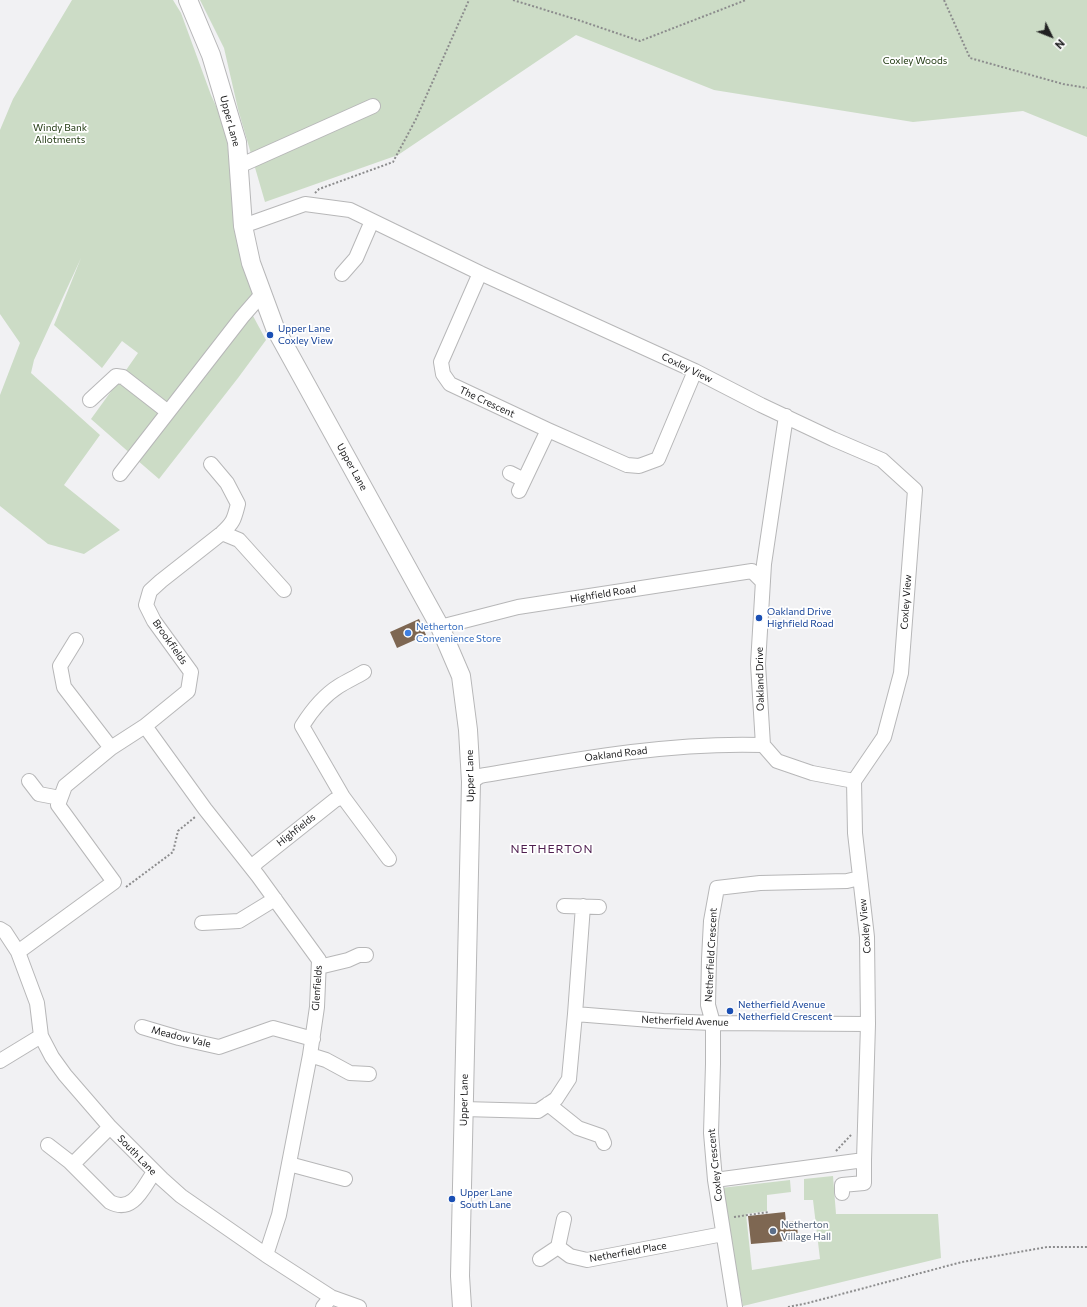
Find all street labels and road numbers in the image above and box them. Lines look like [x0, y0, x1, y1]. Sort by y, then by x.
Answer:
street label: Upper Lane [217, 94, 243, 148]
street label: Coxley View [660, 350, 714, 386]
street label: The Crescent [457, 384, 517, 420]
street label: Upper Lane [334, 441, 370, 493]
street label: Coxley View [898, 574, 914, 630]
street label: Highfield Road [569, 583, 637, 605]
street label: Brookfields [150, 617, 190, 667]
street label: Oakland Drive [753, 647, 767, 711]
street label: Oakland Road [584, 744, 648, 764]
street label: Upper Lane [464, 750, 476, 802]
street label: Highfields [274, 811, 318, 849]
street label: Coxley View [857, 898, 873, 954]
street label: Netherfield Crescent [703, 908, 719, 1002]
street label: Glenfields [309, 965, 325, 1011]
street label: Netherfield Avenue [641, 1013, 729, 1029]
street label: Meadow Vale [150, 1024, 212, 1050]
street label: Upper Lane [458, 1074, 470, 1126]
street label: Coxley Crescent [705, 1128, 725, 1202]
street label: South Lane [115, 1132, 159, 1178]
street label: Netherfield Place [588, 1239, 668, 1265]

